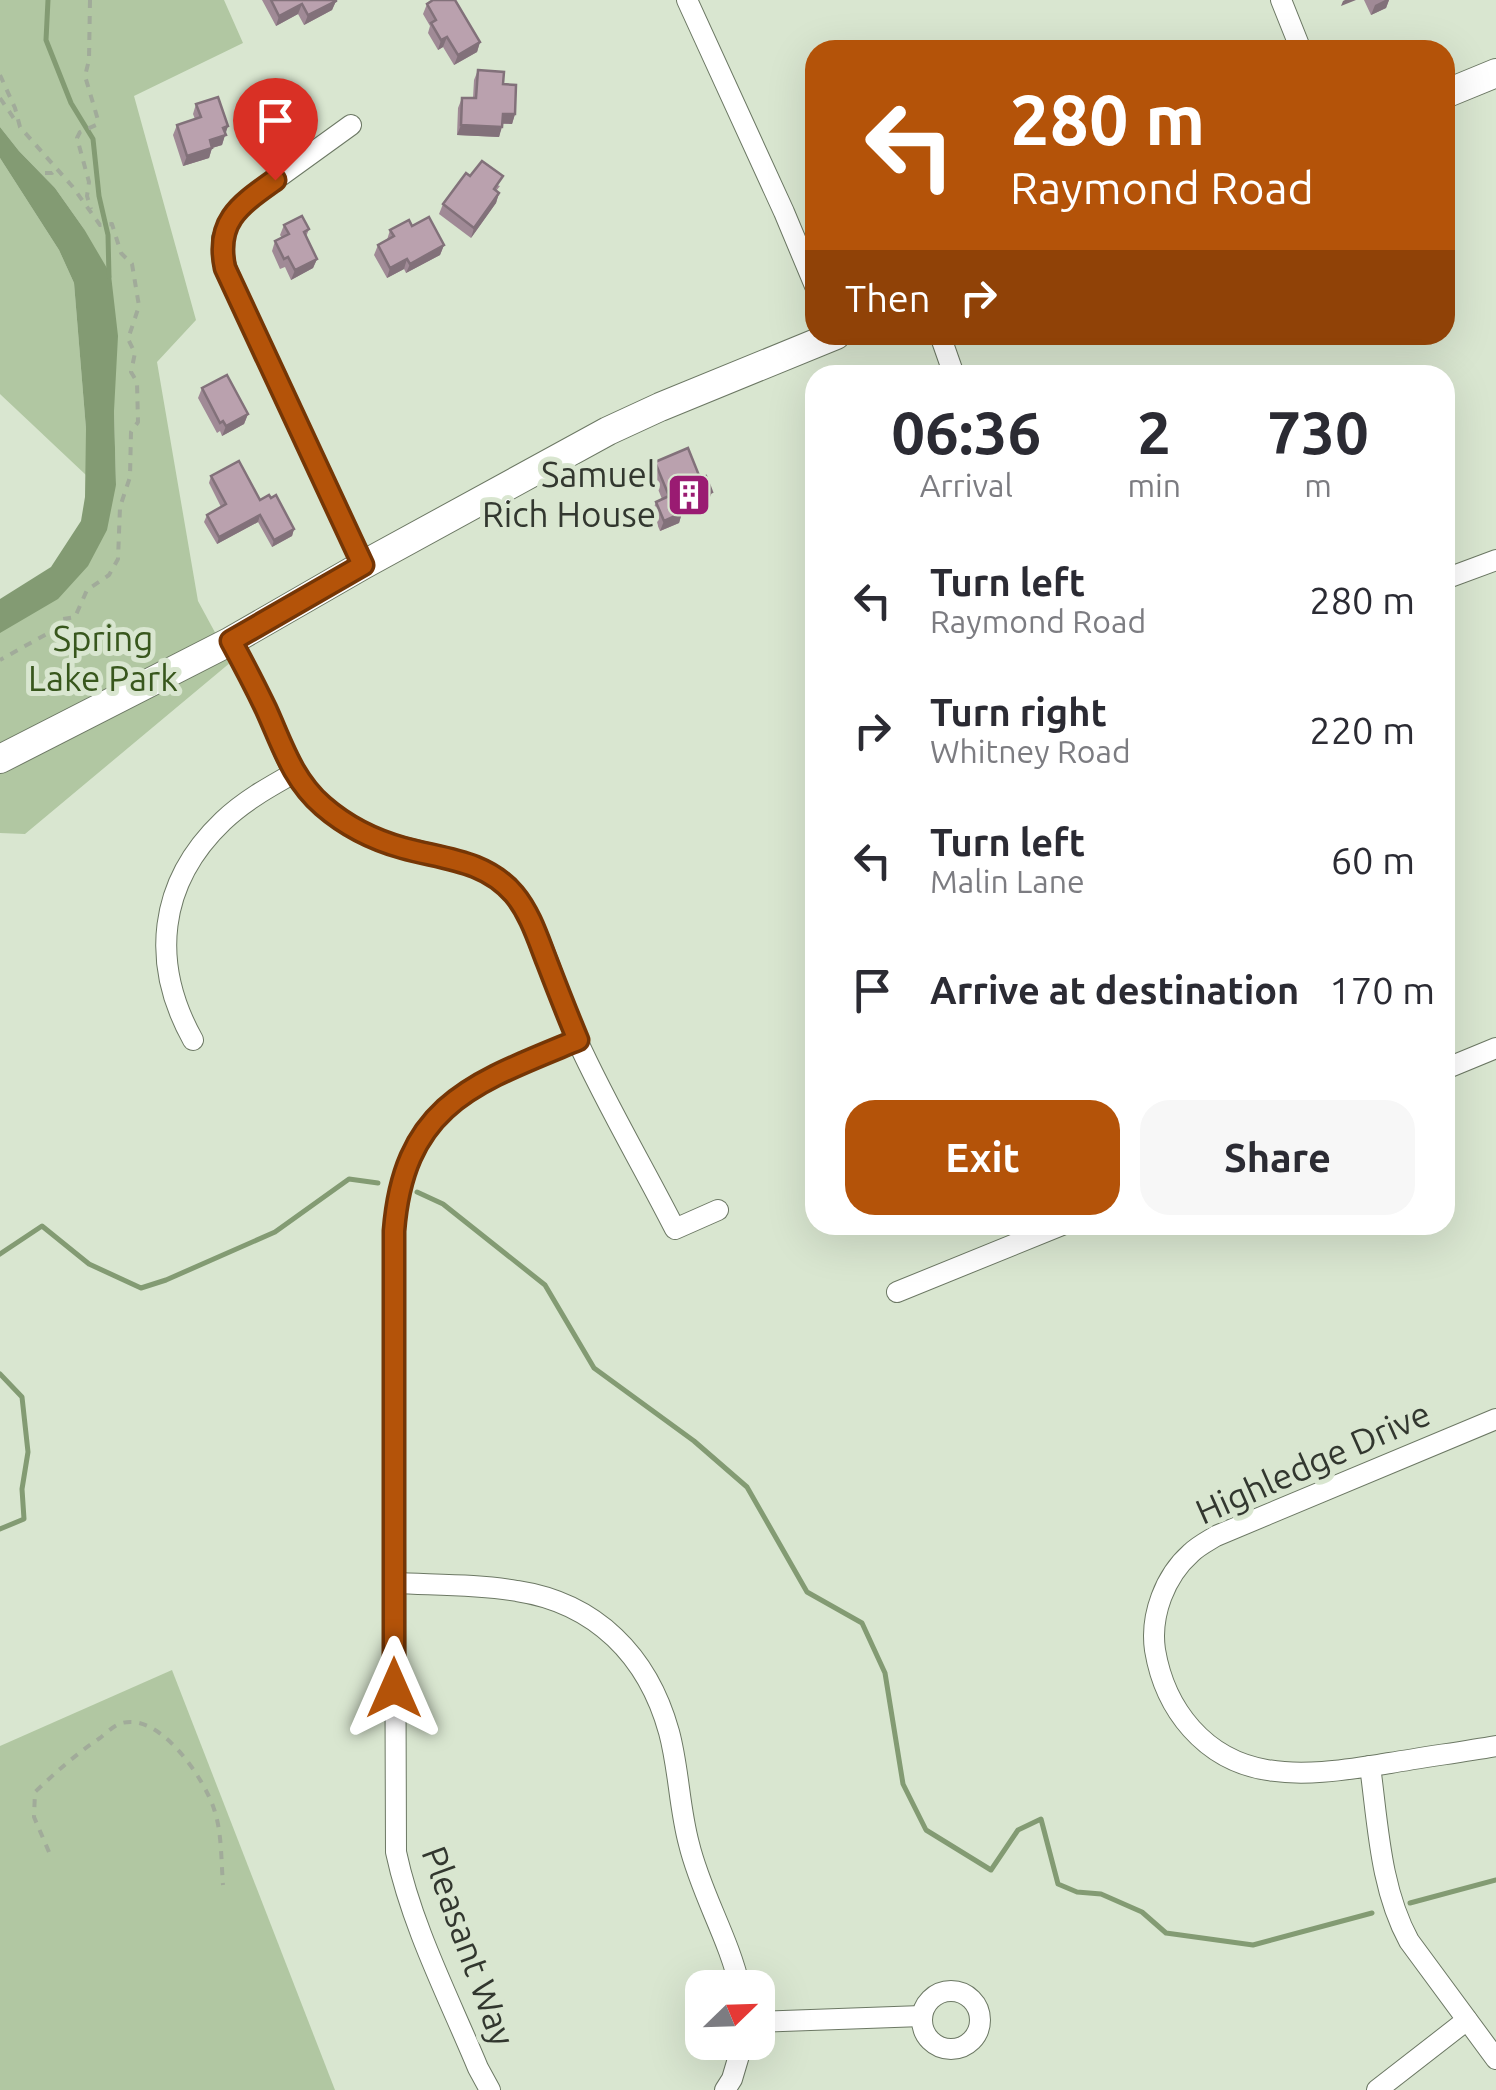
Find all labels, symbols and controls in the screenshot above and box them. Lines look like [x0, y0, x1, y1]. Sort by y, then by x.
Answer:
pin [233, 78, 318, 181]
icon: left [845, 80, 975, 210]
text: 280 m [1010, 80, 1205, 158]
icon: arrive [248, 93, 303, 148]
text: Raymond Road [1010, 162, 1314, 213]
icon: right [951, 270, 1006, 325]
text: Then [845, 277, 931, 319]
text: 06:36 [891, 398, 1041, 465]
text: 2 [1137, 398, 1171, 465]
text: 730 [1267, 398, 1369, 465]
place label: Samuel Rich House [482, 454, 656, 534]
text: Arrival [920, 467, 1013, 503]
text: min [1127, 467, 1181, 503]
text: m [1304, 467, 1332, 503]
building icon: Samuel Rich House [666, 472, 712, 518]
text: Turn left [930, 561, 1085, 603]
icon: left [845, 573, 900, 628]
text: 280 m [1309, 579, 1415, 621]
text: Raymond Road [930, 603, 1146, 639]
park label: Spring Lake Park [28, 618, 178, 698]
text: Turn right [930, 691, 1107, 733]
icon: right [845, 703, 900, 758]
text: 220 m [1309, 709, 1415, 751]
text: Whitney Road [930, 733, 1131, 769]
text: Turn left [930, 821, 1085, 863]
icon: left [845, 833, 900, 888]
text: 60 m [1331, 839, 1415, 881]
text: Malin Lane [930, 863, 1085, 899]
icon: arrive [845, 963, 900, 1018]
text: Arrive at destination [930, 969, 1299, 1011]
text: 170 m [1329, 969, 1435, 1011]
button: Exit [845, 1100, 1120, 1215]
button: Share [1140, 1100, 1415, 1215]
street label: Highledge Drive [1189, 1393, 1436, 1532]
position arrow [342, 1636, 446, 1740]
street label: Pleasant Way [414, 1841, 523, 2051]
north arrow [685, 1970, 775, 2060]
map controls [685, 1970, 775, 2060]

